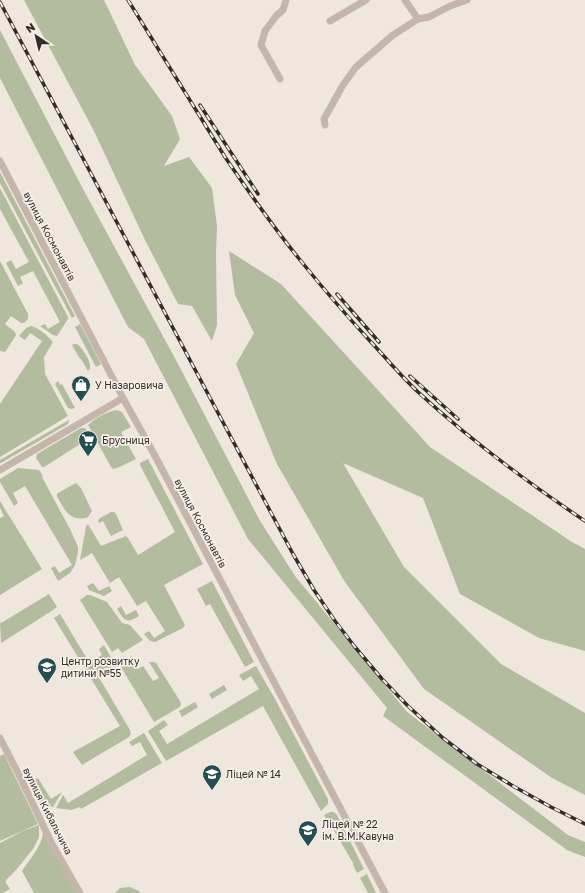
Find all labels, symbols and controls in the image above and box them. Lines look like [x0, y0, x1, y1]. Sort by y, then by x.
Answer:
north arrow [16, 16, 56, 56]
text: N [23, 20, 37, 35]
street label: вулиця Космонавтів [21, 189, 79, 283]
shop icon: У Назаровича [70, 374, 92, 402]
place label: У Назаровича [95, 379, 163, 391]
supermarket icon: Брусниця [77, 429, 99, 457]
place label: Брусниця [102, 434, 150, 446]
street label: вулиця Космонавтів [172, 476, 230, 570]
place label: Центр розвитку дитини №55 [61, 655, 140, 679]
school or university icon: Центр розвитку дитини №55 [36, 656, 58, 684]
school or university icon: Ліцей № 14 [201, 763, 223, 791]
street label: вулиця Кибальчича [21, 766, 75, 856]
place label: Ліцей № 14 [226, 768, 281, 780]
place label: Ліцей № 22 ім. В.М.Кавуна [322, 818, 394, 842]
school or university icon: Ліцей № 22 ім. В.М.Кавуна [297, 819, 319, 847]

